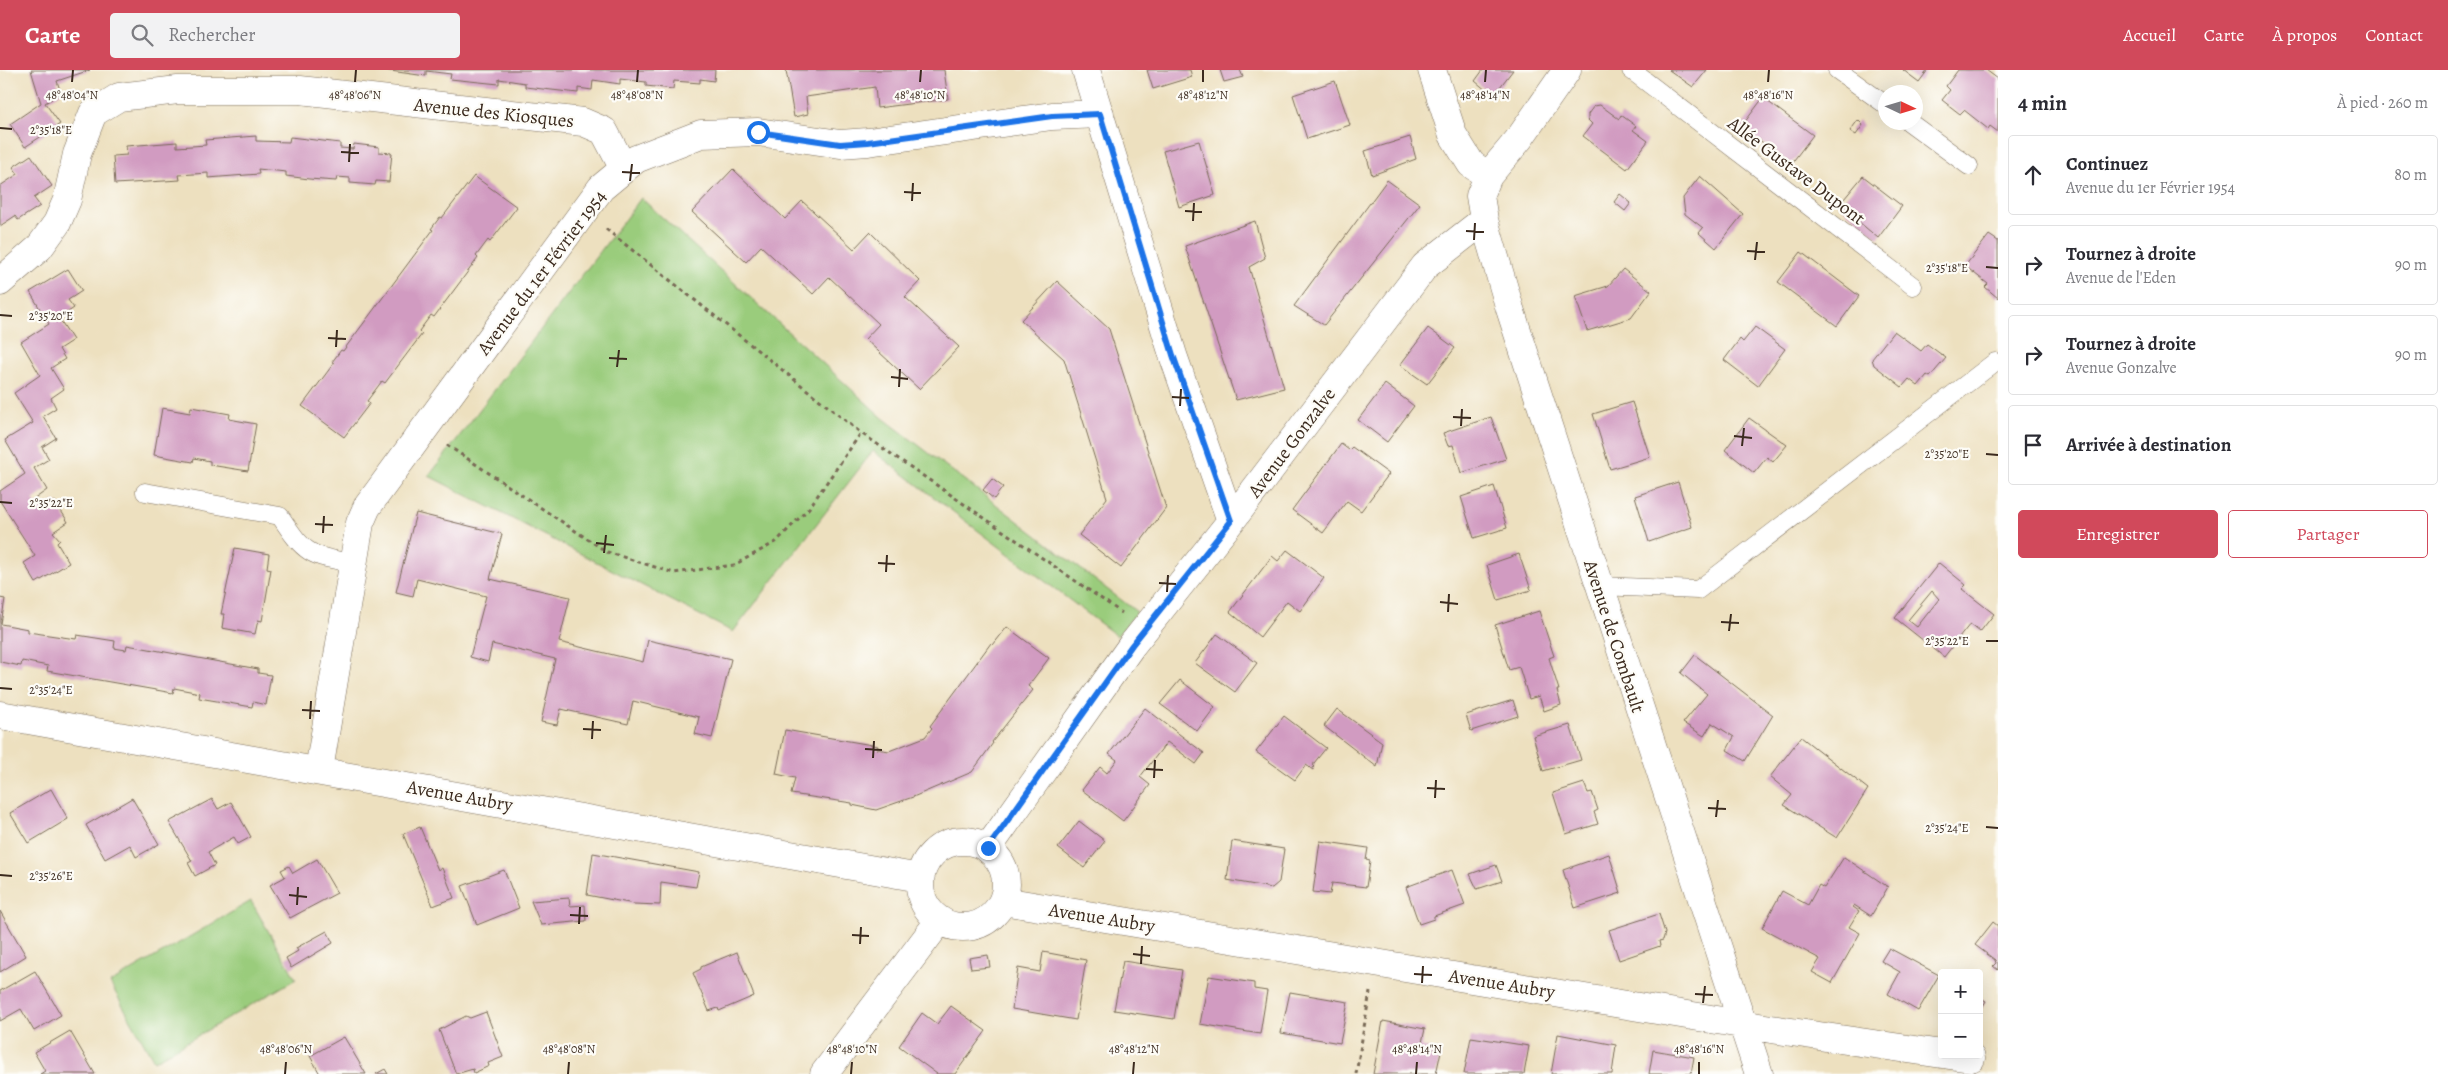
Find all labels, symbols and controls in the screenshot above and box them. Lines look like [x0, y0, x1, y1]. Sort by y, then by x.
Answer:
search box [110, 13, 460, 58]
text: Carte [25, 19, 80, 51]
icon: search [128, 21, 156, 49]
text: Rechercher [168, 22, 256, 48]
text: Accueil [2123, 23, 2176, 47]
text: Carte [2204, 23, 2244, 47]
text: À propos [2272, 23, 2337, 47]
text: Contact [2365, 23, 2423, 47]
north arrow [1878, 85, 1923, 130]
text: 48°48'04"N [46, 87, 99, 103]
text: 48°48'06"N [329, 87, 382, 103]
text: 48°48'08"N [611, 87, 664, 103]
text: 48°48'10"N [895, 87, 946, 103]
text: 48°48'12"N [1178, 87, 1228, 103]
text: 48°48'14"N [1460, 87, 1510, 103]
text: 48°48'16"N [1743, 87, 1793, 103]
text: 4 min [2018, 89, 2067, 117]
street label: Avenue des Kiosques [411, 92, 575, 134]
text: À pied · 260 m [2337, 92, 2428, 114]
street label: Allée Gustave Dupont [1721, 110, 1871, 231]
route start [747, 121, 770, 144]
text: 2°35'18"E [30, 122, 72, 138]
text: Continuez [2066, 151, 2148, 177]
icon: ahead [2019, 161, 2047, 189]
text: 80 m [2394, 164, 2427, 186]
text: Avenue du 1er Février 1954 [2066, 177, 2235, 199]
street label: Avenue du 1er Février 1954 [470, 184, 613, 361]
text: Tournez à droite [2066, 241, 2196, 267]
icon: right [2019, 251, 2047, 279]
text: 90 m [2395, 254, 2427, 276]
text: 2°35'18"E [1926, 260, 1968, 276]
text: Avenue de l'Eden [2066, 267, 2176, 289]
text: 2°35'20"E [29, 308, 73, 324]
text: Tournez à droite [2066, 331, 2196, 357]
icon: right [2019, 341, 2047, 369]
text: 90 m [2395, 344, 2427, 366]
text: Avenue Gonzalve [2066, 357, 2177, 379]
street label: Avenue Gonzalve [1241, 382, 1342, 504]
icon: arrive [2019, 431, 2047, 459]
text: Arrivée à destination [2066, 432, 2231, 458]
text: 2°35'20"E [1925, 446, 1969, 462]
text: 2°35'22"E [29, 495, 73, 511]
button: Enregistrer [2018, 510, 2218, 558]
button: Partager [2228, 510, 2428, 558]
street label: Avenue de Combault [1577, 556, 1651, 716]
text: 2°35'22"E [1925, 633, 1969, 649]
text: 2°35'24"E [29, 682, 73, 698]
street label: Avenue Aubry [404, 774, 515, 818]
text: 2°35'24"E [1925, 820, 1969, 836]
route end [977, 837, 1000, 860]
text: 2°35'26"E [29, 868, 73, 884]
street label: Avenue Aubry [1046, 897, 1157, 939]
street label: Avenue Aubry [1446, 963, 1557, 1005]
map controls [1938, 969, 1983, 1059]
button: + [1938, 969, 1983, 1014]
button: − [1938, 1014, 1983, 1059]
text: 48°48'06"N [260, 1041, 313, 1057]
text: 48°48'08"N [543, 1041, 596, 1057]
text: 48°48'10"N [827, 1041, 878, 1057]
text: 48°48'12"N [1109, 1041, 1159, 1057]
text: 48°48'14"N [1392, 1041, 1442, 1057]
text: 48°48'16"N [1674, 1041, 1724, 1057]

